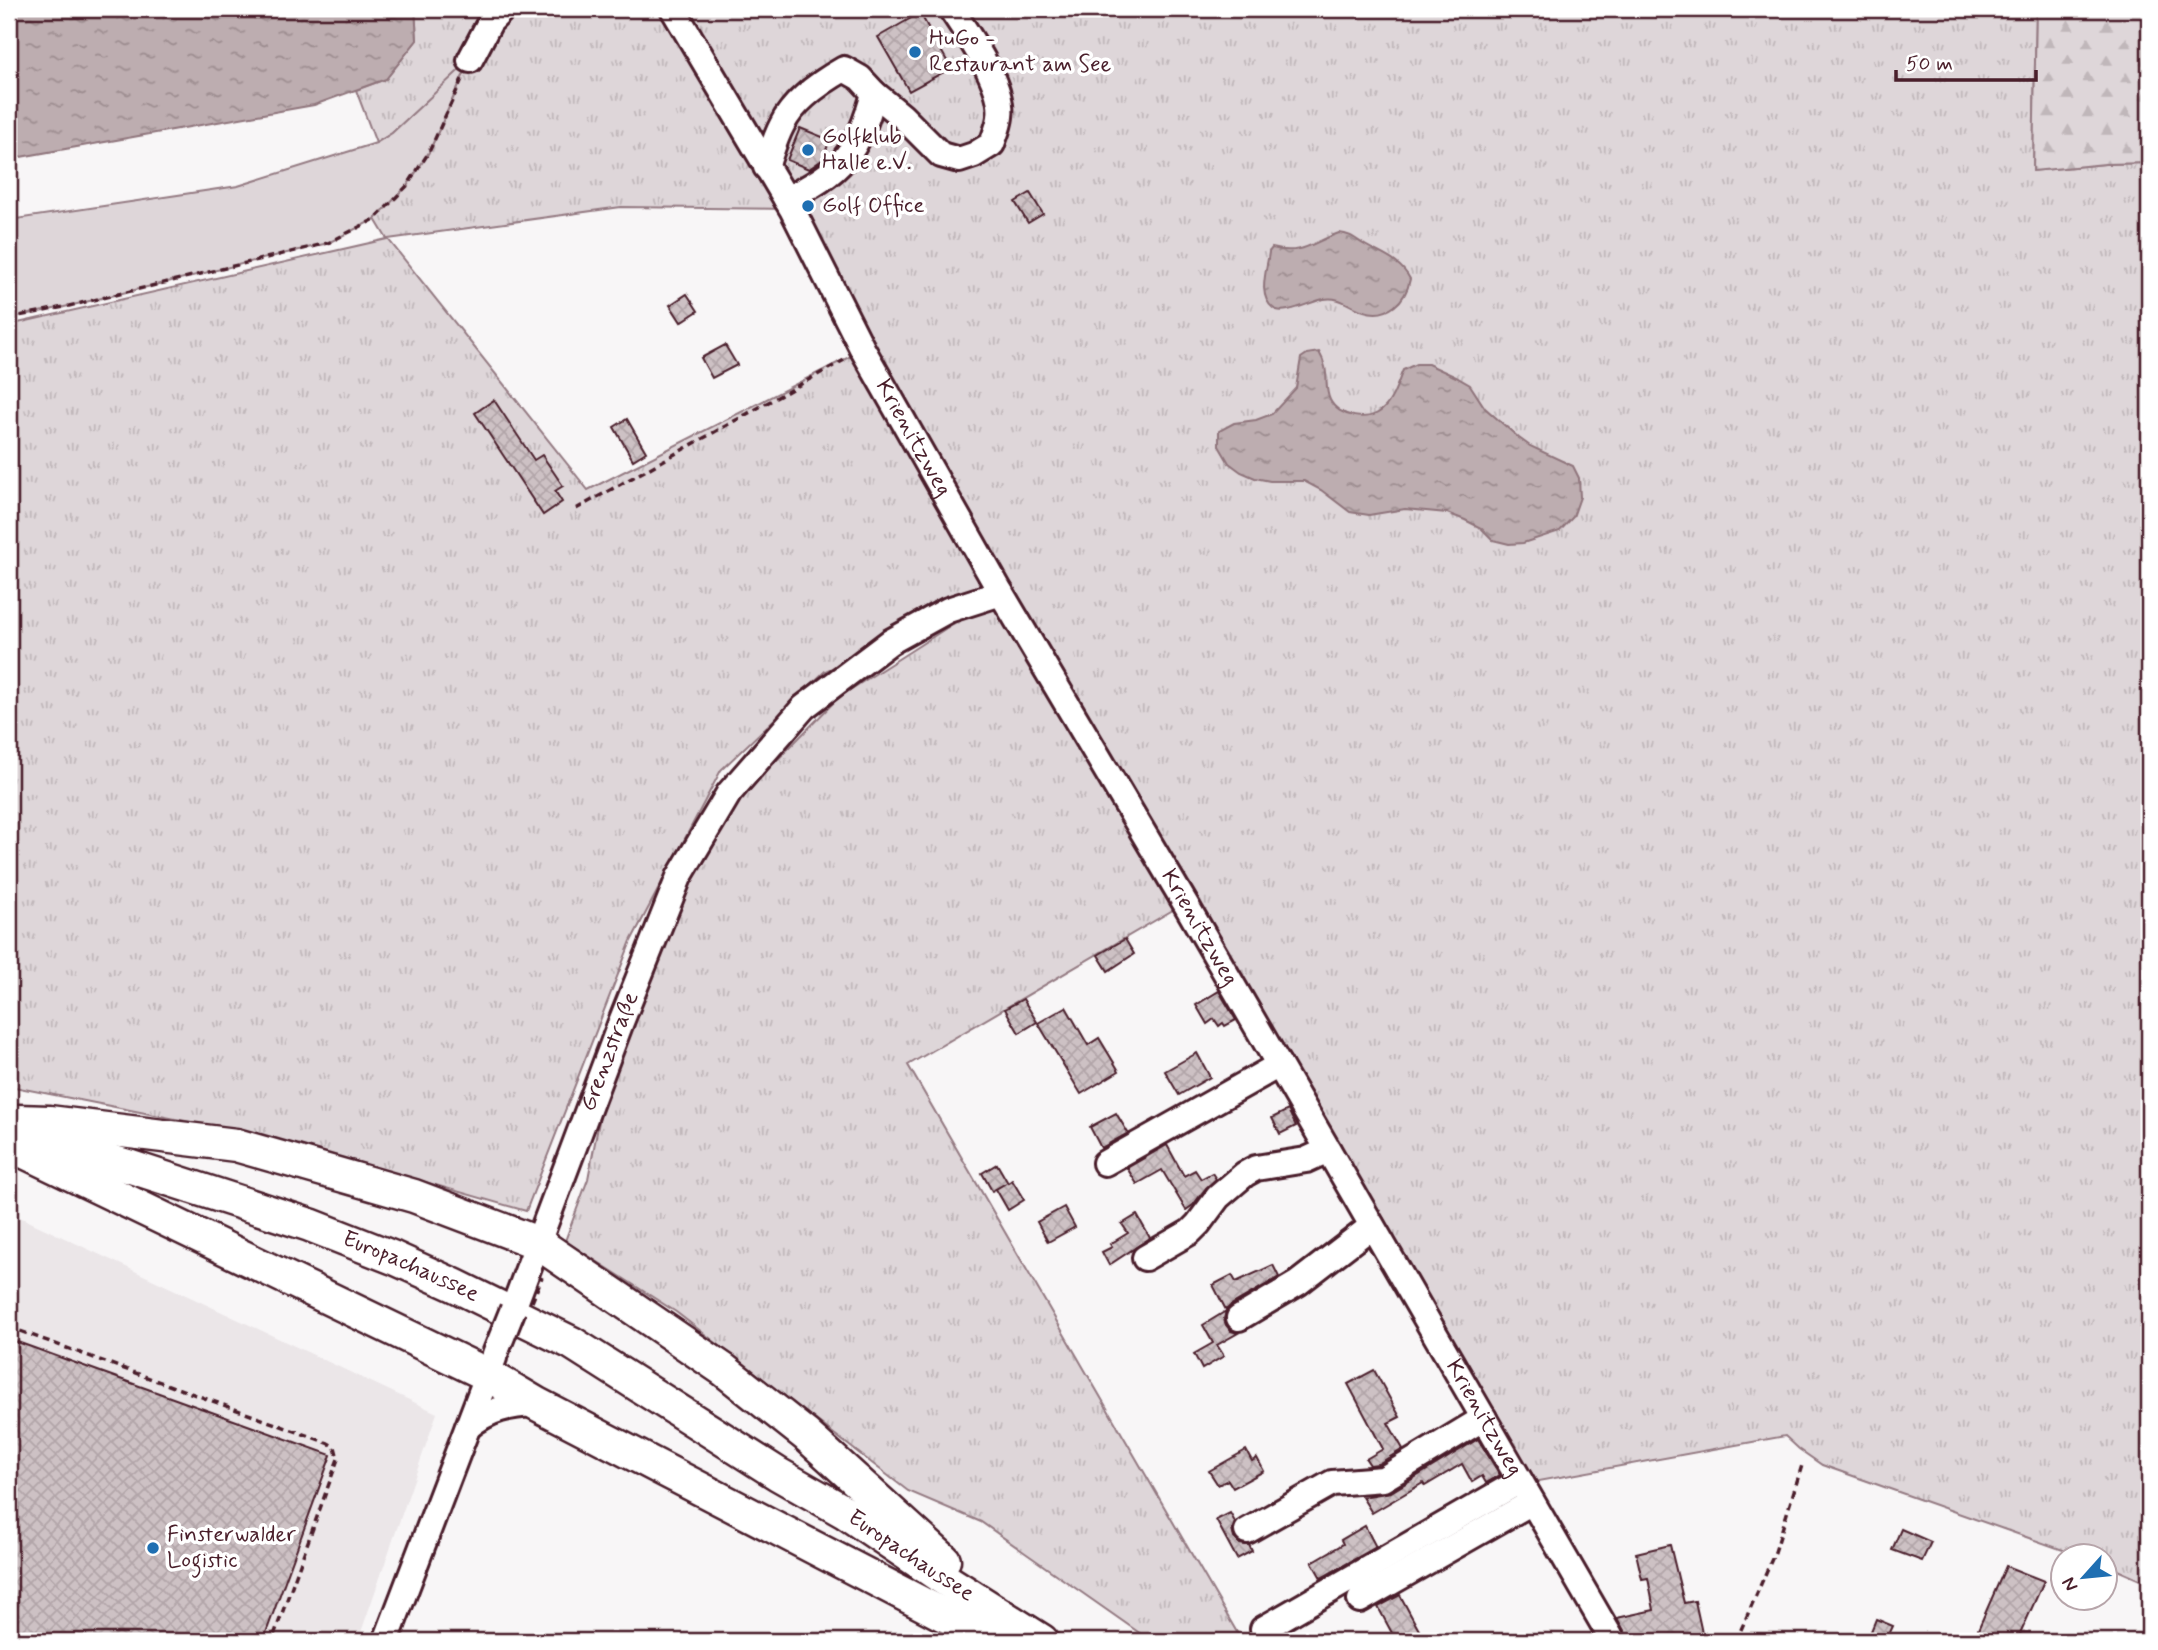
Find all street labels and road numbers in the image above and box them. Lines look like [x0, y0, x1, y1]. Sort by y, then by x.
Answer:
street label: Krienitzweg [868, 374, 958, 502]
street label: Krienitzweg [1153, 864, 1245, 991]
street label: Grenzstraße [574, 988, 646, 1116]
street label: Europachaussee [338, 1224, 484, 1310]
street label: Krienitzweg [1438, 1354, 1529, 1482]
street label: Europachaussee [842, 1503, 980, 1609]

